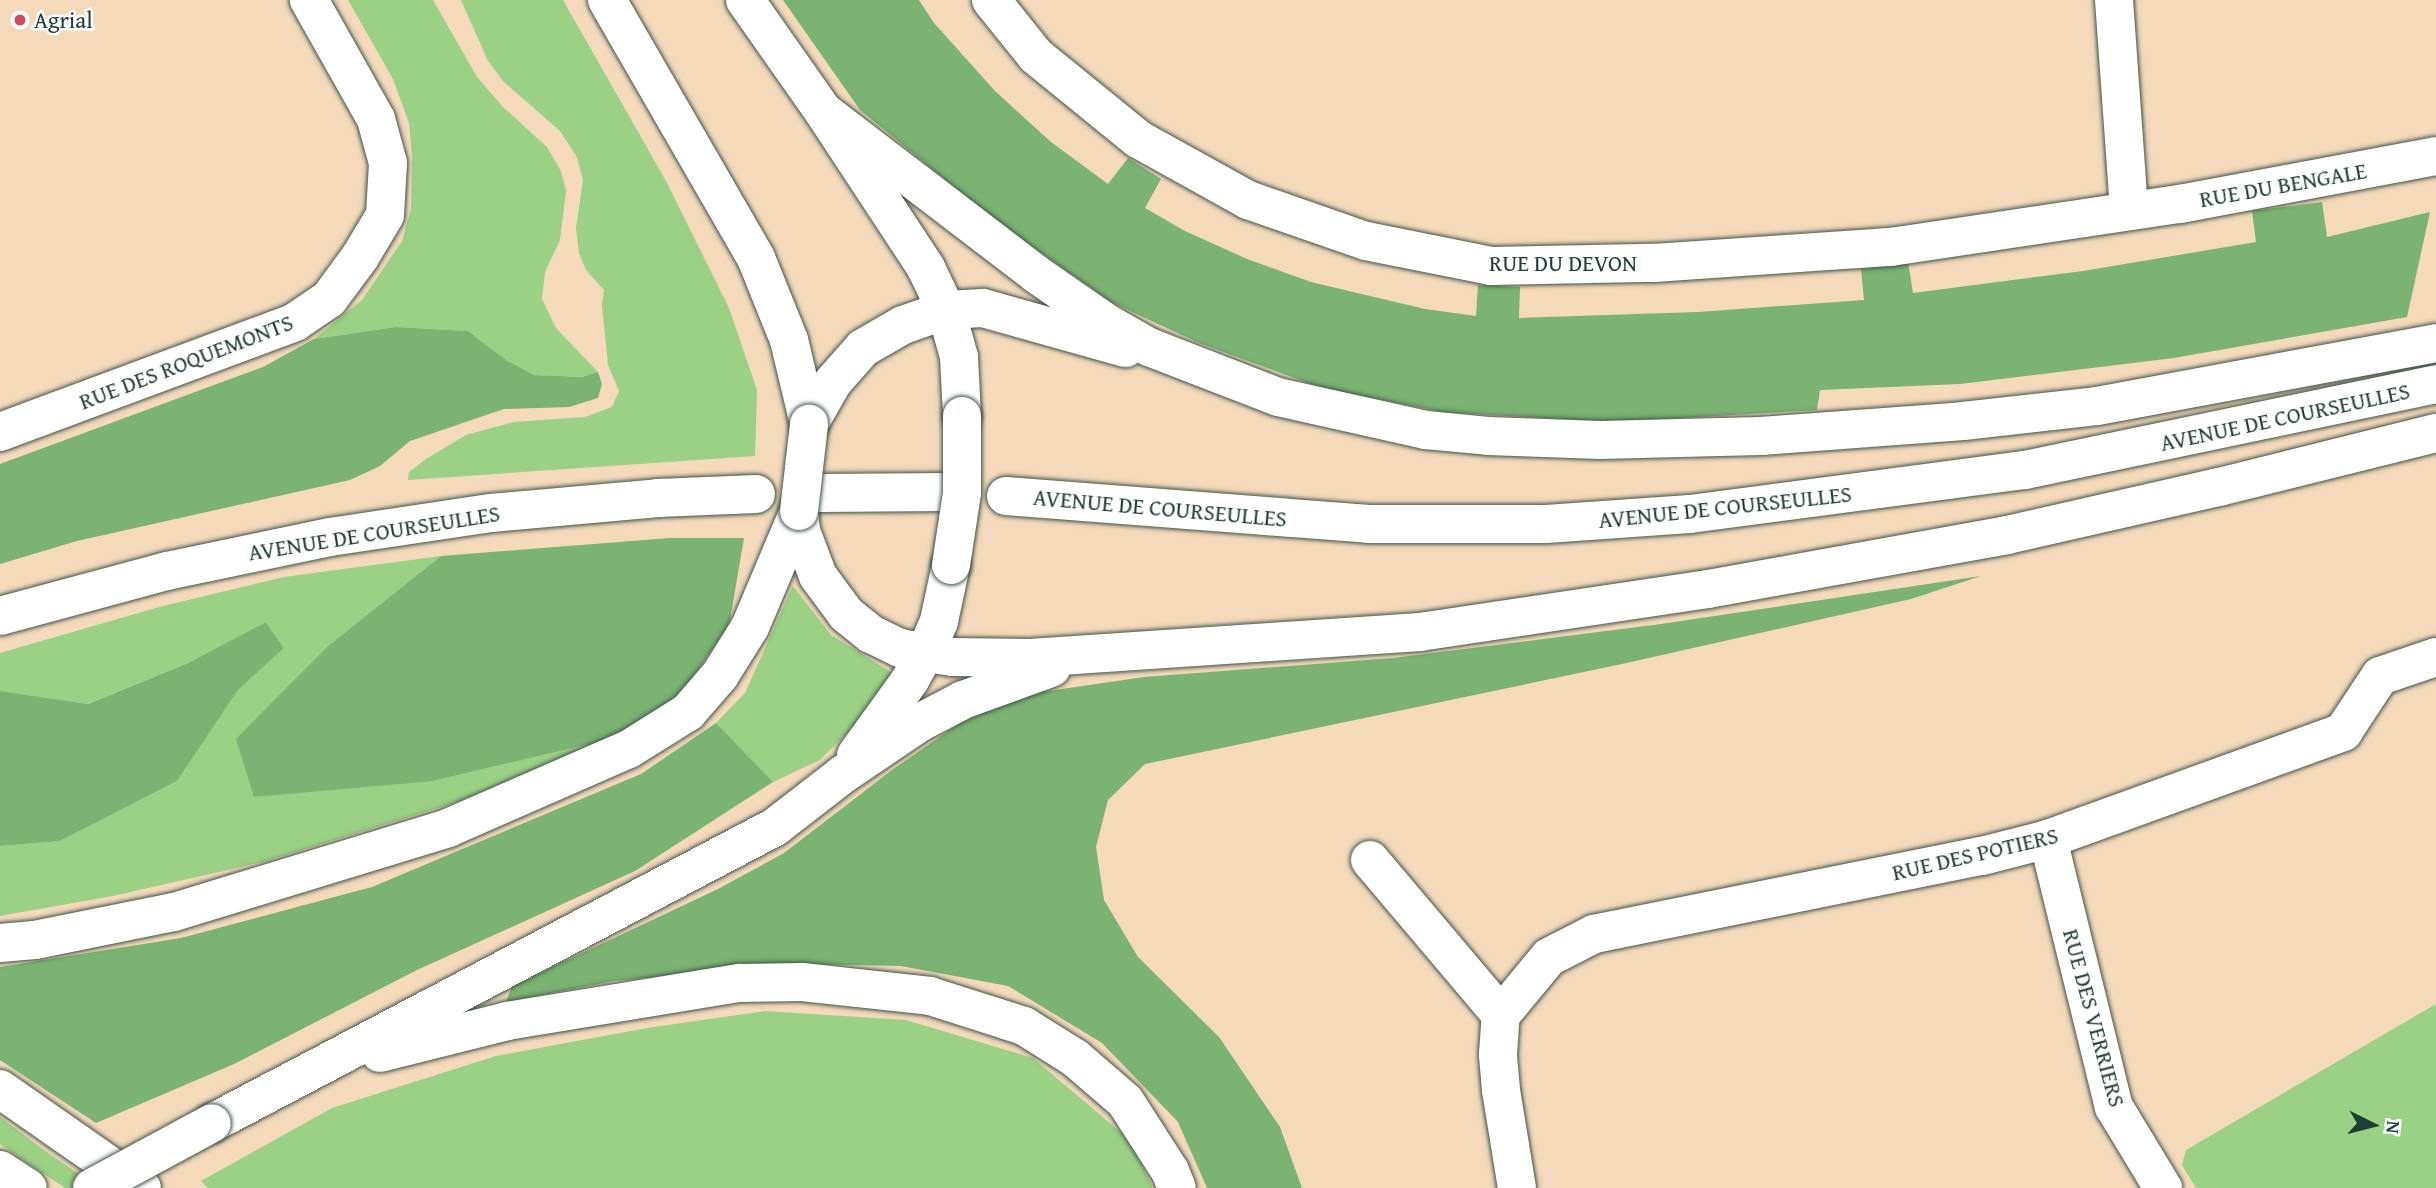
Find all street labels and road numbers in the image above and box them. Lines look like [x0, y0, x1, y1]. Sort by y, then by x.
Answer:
street label: RUE DU BENGALE [2197, 157, 2369, 213]
street label: RUE DU DEVON [1489, 249, 1637, 277]
street label: RUE DES ROQUEMONTS [75, 308, 297, 416]
street label: AVENUE DE COURSEULLES [2158, 377, 2412, 457]
street label: AVENUE DE COURSEULLES [1597, 480, 1853, 534]
street label: AVENUE DE COURSEULLES [1032, 483, 1288, 533]
street label: AVENUE DE COURSEULLES [246, 499, 502, 567]
street label: RUE DES POTIERS [1889, 822, 2061, 886]
street label: RUE DES VERRIERS [2057, 926, 2131, 1110]

